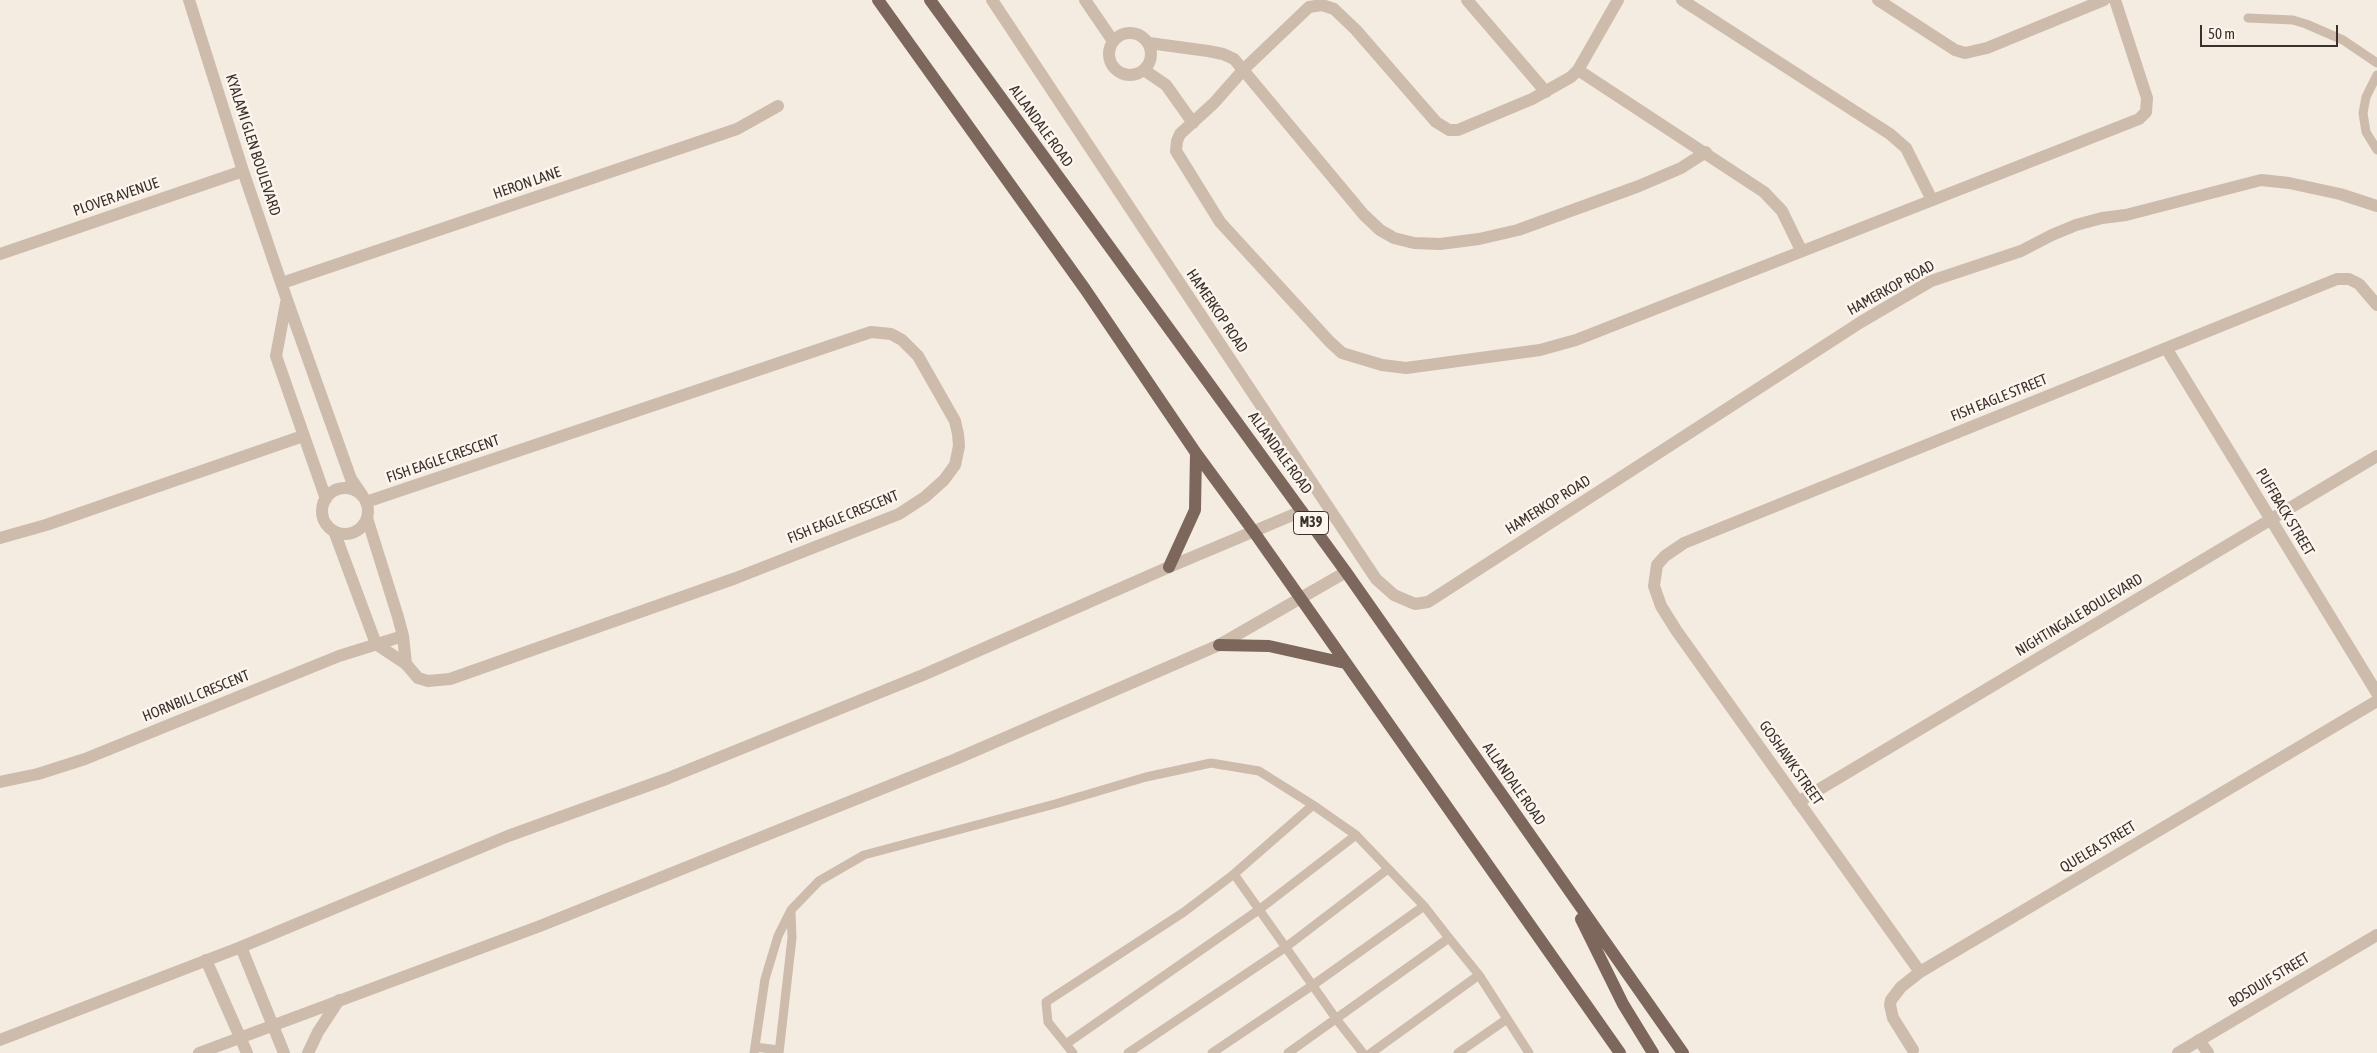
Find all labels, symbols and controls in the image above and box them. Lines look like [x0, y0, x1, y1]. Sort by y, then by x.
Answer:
scale bar [2202, 15, 2340, 47]
text: 50 m [2208, 25, 2235, 42]
street label: KYALAMI GLEN BOULEVARD [222, 72, 284, 218]
street label: ALLANDALE ROAD [1005, 81, 1077, 171]
street label: HERON LANE [491, 163, 563, 203]
street label: PLOVER AVENUE [71, 174, 161, 220]
street label: HAMERKOP ROAD [1844, 257, 1938, 319]
street label: HAMERKOP ROAD [1182, 266, 1252, 356]
street label: FISH EAGLE STREET [1948, 370, 2050, 426]
street label: ALLANDALE ROAD [1244, 408, 1316, 498]
street label: FISH EAGLE CRESCENT [384, 431, 502, 487]
street label: PUFFBACK STREET [2252, 465, 2318, 559]
street label: HAMERKOP ROAD [1502, 472, 1594, 538]
street label: FISH EAGLE CRESCENT [785, 486, 901, 548]
road number: M39 [1294, 512, 1328, 534]
street label: NIGHTINGALE BOULEVARD [2012, 570, 2146, 660]
street label: HORNBILL CRESCENT [140, 666, 252, 726]
street label: GOSHAWK STREET [1755, 717, 1827, 809]
street label: ALLANDALE ROAD [1479, 739, 1549, 829]
street label: QUELEA STREET [2057, 817, 2139, 877]
street label: BOSDUIF STREET [2225, 949, 2313, 1011]

